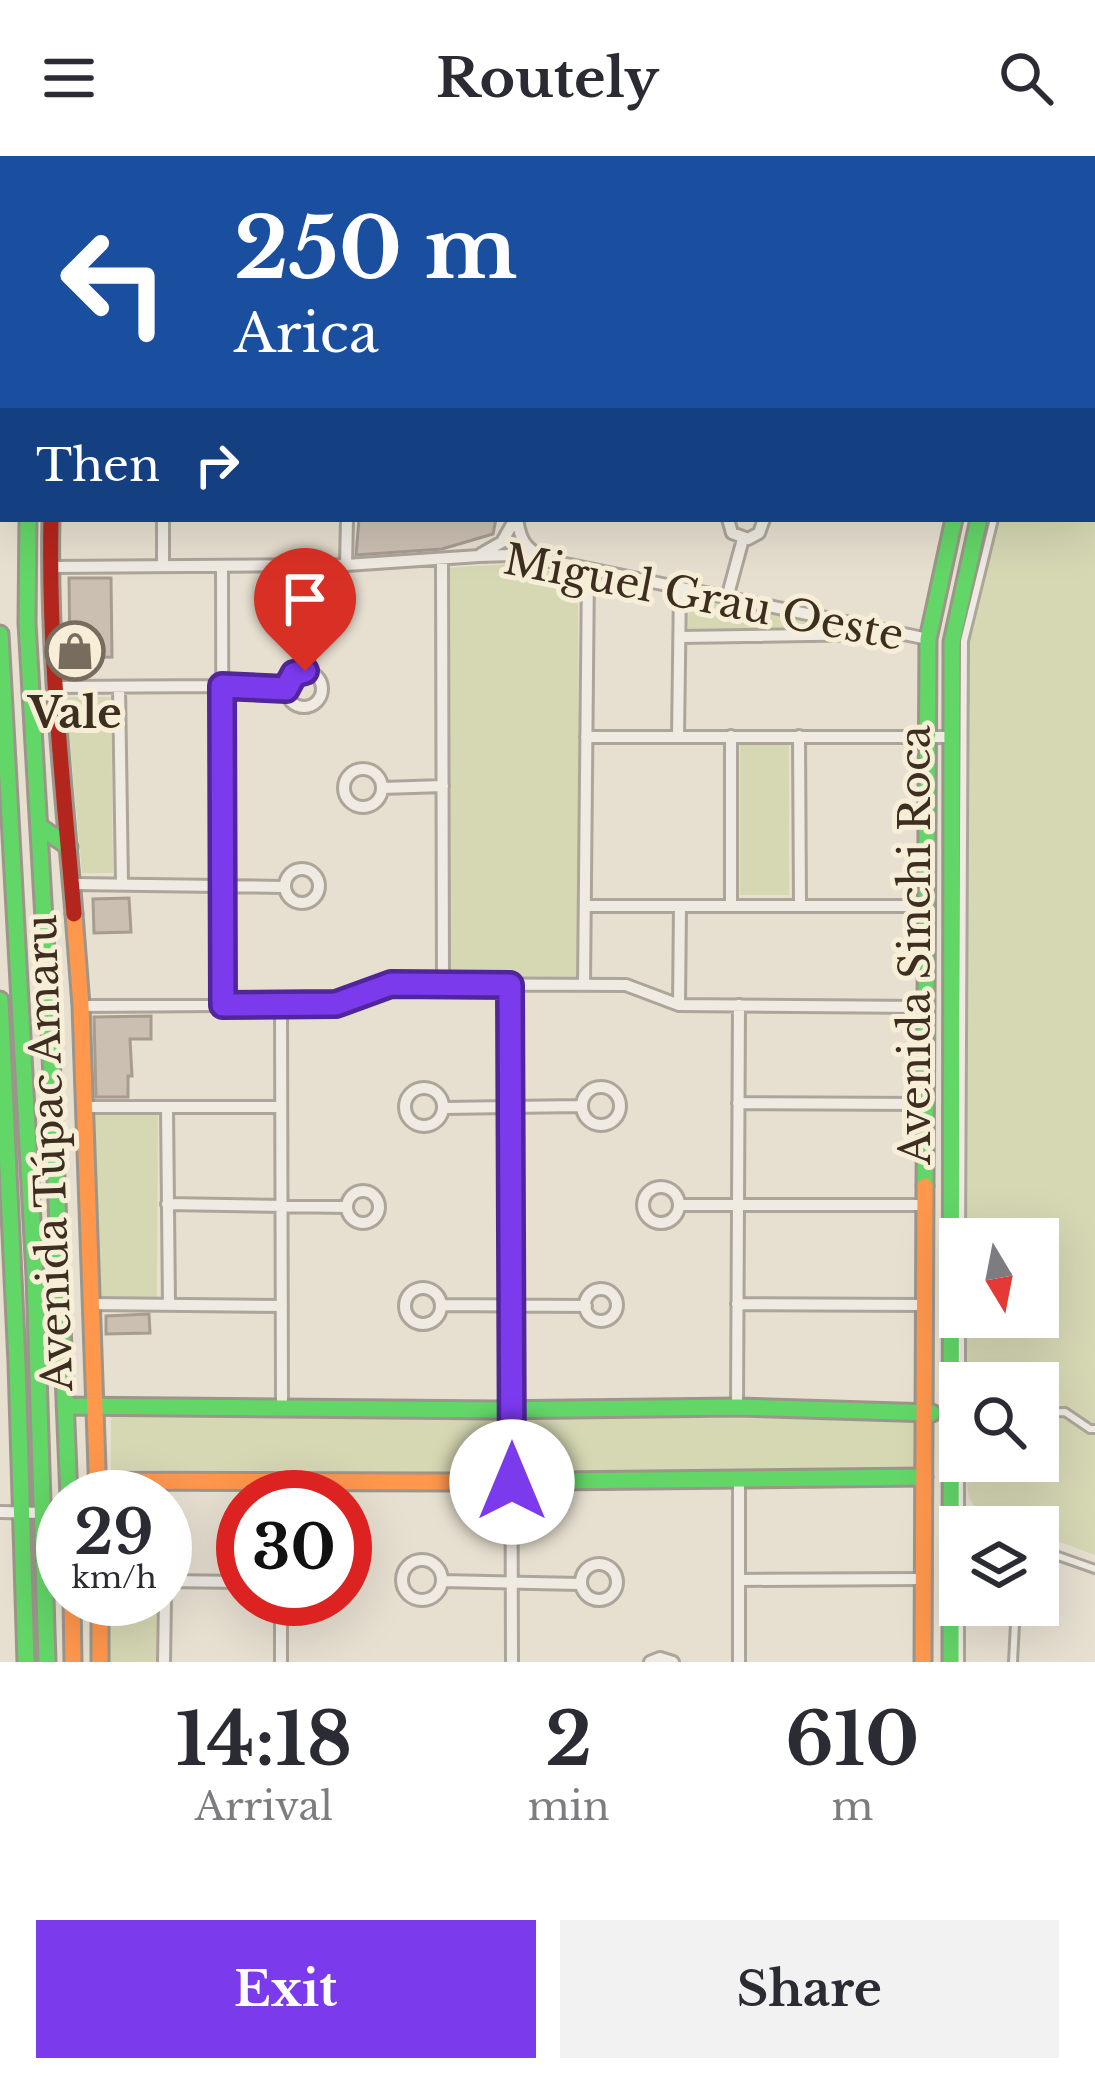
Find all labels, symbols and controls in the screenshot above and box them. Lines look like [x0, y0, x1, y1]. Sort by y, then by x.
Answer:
icon: menu [36, 45, 102, 111]
text: Routely [436, 45, 659, 112]
icon: search [993, 45, 1059, 111]
text: 250 m [234, 197, 517, 301]
icon: left [36, 204, 192, 360]
text: Arica [234, 300, 379, 367]
icon: right [184, 432, 250, 498]
text: Then [36, 437, 160, 493]
street label: Miguel Grau Oeste [500, 533, 908, 661]
pin [254, 548, 356, 671]
icon: arrive [272, 566, 338, 632]
shop icon: Vale [44, 620, 106, 682]
place label: Vale [26, 687, 122, 739]
street label: Avenida Sinchi Roca [889, 725, 941, 1166]
street label: Avenida Túpac Amaru [15, 914, 83, 1393]
north arrow [939, 1218, 1059, 1338]
map controls [939, 1218, 1059, 1626]
button: search [939, 1362, 1059, 1482]
position arrow [449, 1419, 575, 1545]
speed limit sign: 30 [216, 1470, 372, 1626]
text: 29 [74, 1496, 154, 1570]
button: layers [939, 1506, 1059, 1626]
text: km/h [71, 1559, 157, 1596]
text: 14:18 [175, 1695, 352, 1784]
text: 2 [545, 1695, 592, 1784]
text: 610 [785, 1695, 919, 1784]
text: Arrival [195, 1782, 333, 1831]
text: min [528, 1782, 610, 1831]
text: m [831, 1782, 873, 1831]
button: Exit [36, 1920, 536, 2058]
button: Share [560, 1920, 1059, 2058]

